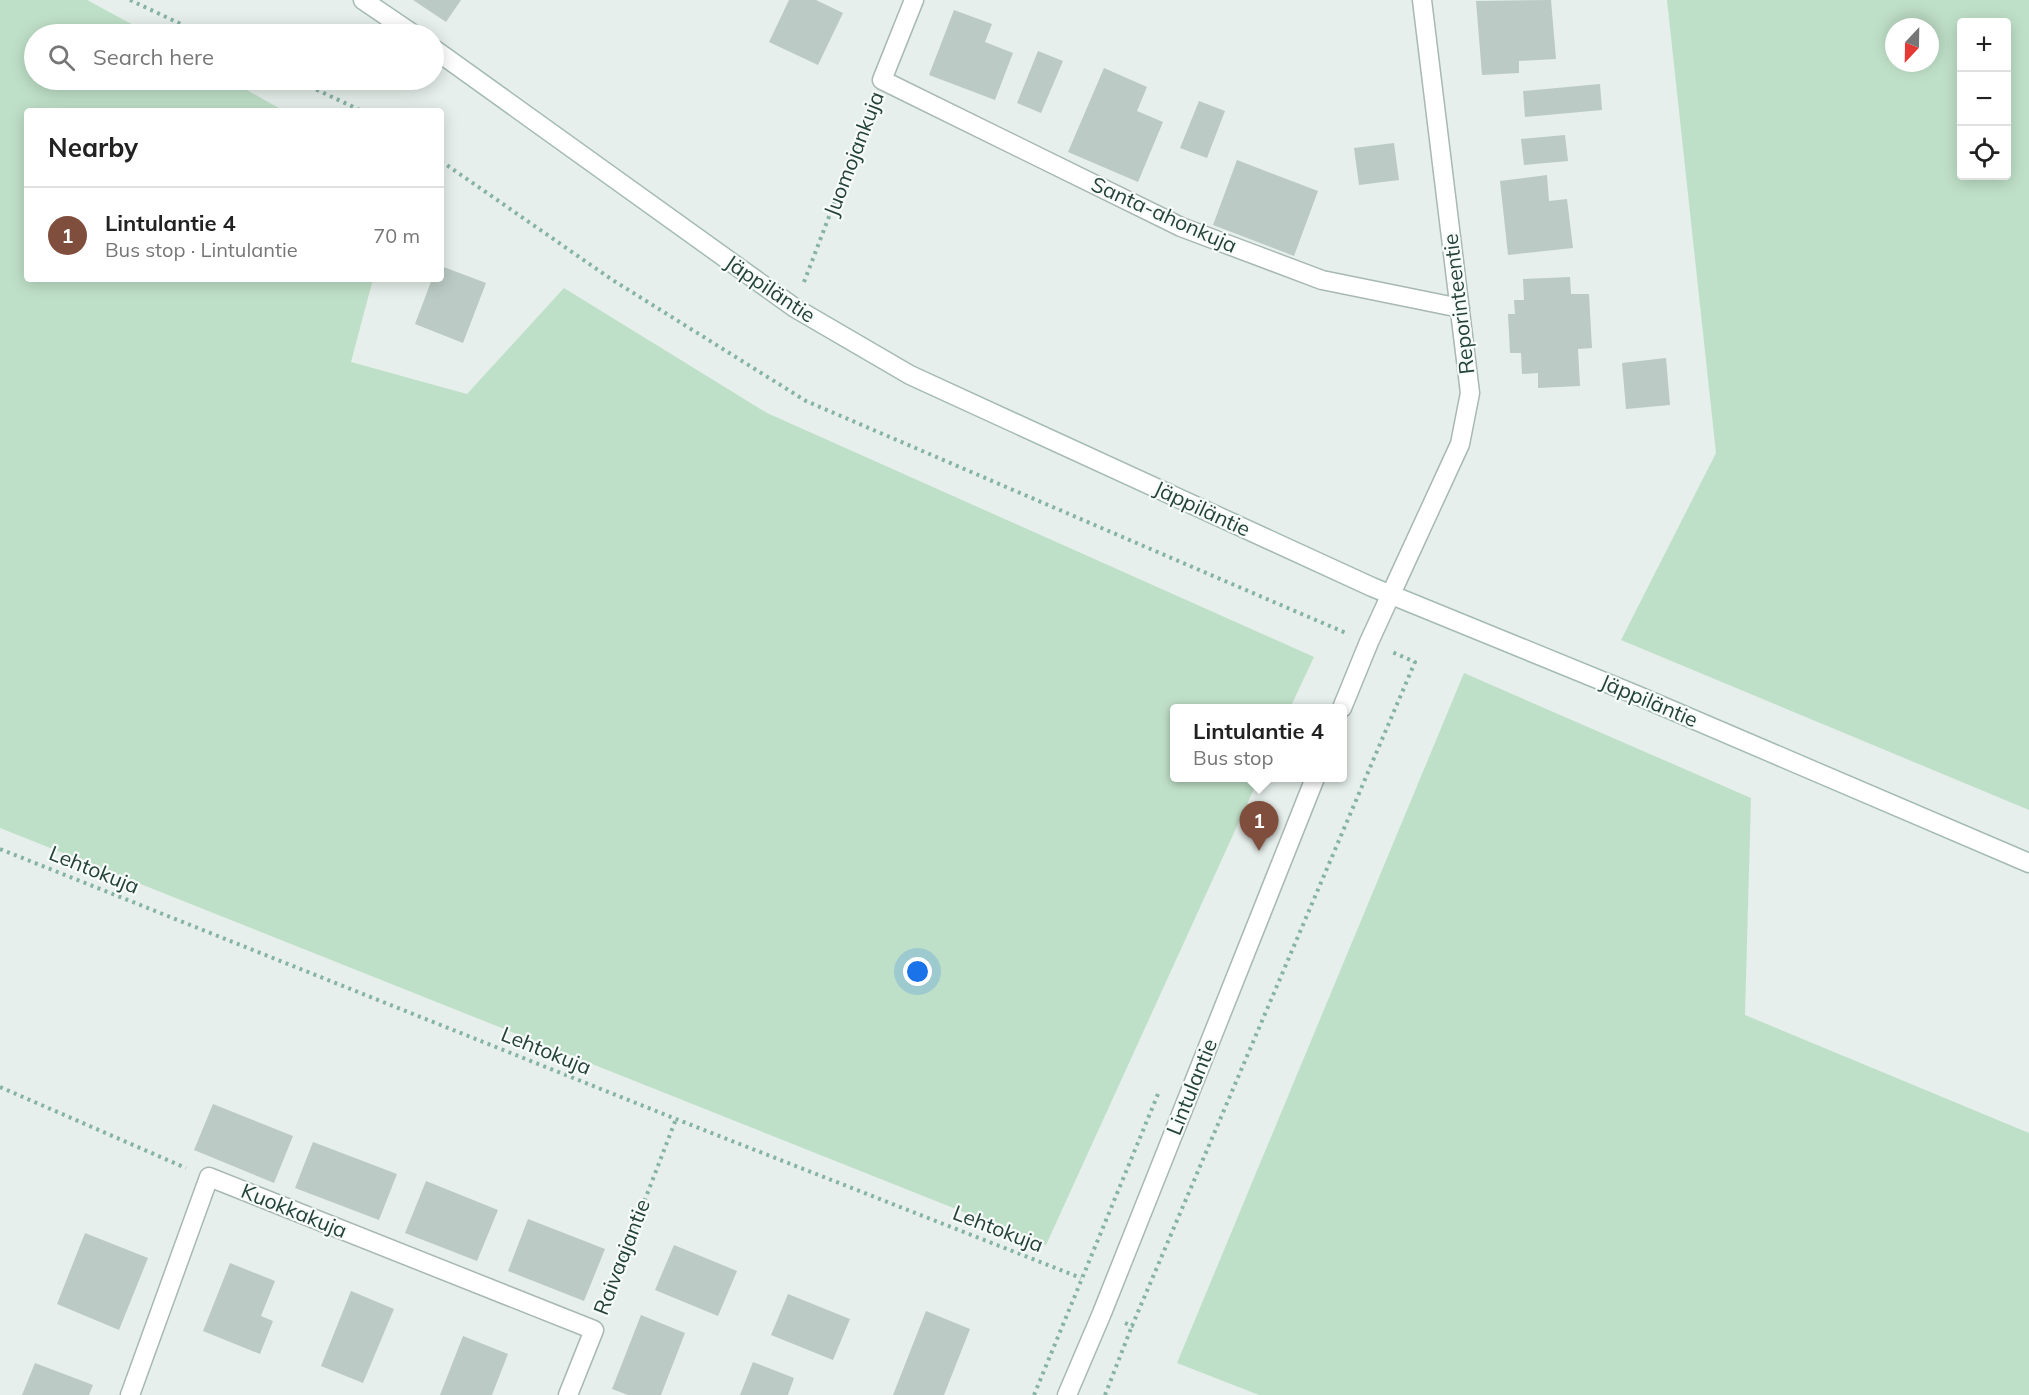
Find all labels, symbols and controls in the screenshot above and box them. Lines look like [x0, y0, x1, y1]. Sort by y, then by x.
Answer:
north arrow [1885, 18, 1939, 72]
map controls [1957, 18, 2011, 180]
button: + [1957, 18, 2011, 72]
search box [24, 24, 444, 90]
icon: search [45, 41, 78, 74]
text: Search here [93, 43, 214, 71]
button: − [1957, 72, 2011, 126]
street label: Juomojankuja [817, 87, 889, 220]
button: locate [1957, 126, 2011, 180]
text: Nearby [48, 131, 138, 164]
street label: Santa-ahonkuja [1088, 170, 1241, 258]
text: Lintulantie 4 [105, 209, 236, 237]
text: 1 [62, 223, 74, 248]
text: 70 m [373, 223, 420, 248]
street label: Reporinteentie [1436, 232, 1480, 376]
text: Bus stop · Lintulantie [105, 237, 298, 262]
street label: Jäppiläntie [720, 248, 821, 328]
street label: Jäppiläntie [1150, 474, 1255, 542]
street label: Jäppiläntie [1597, 668, 1702, 732]
popup [1170, 704, 1347, 782]
text: Lintulantie 4 [1193, 717, 1324, 745]
text: Bus stop [1193, 745, 1274, 770]
pin: 1 [1240, 802, 1278, 851]
street label: Lehtokuja [46, 839, 143, 899]
your location [903, 957, 932, 986]
street label: Lehtokuja [498, 1020, 595, 1080]
street label: Lintulantie [1160, 1035, 1222, 1139]
street label: Kuokkakuja [238, 1177, 351, 1243]
street label: Raivaajantie [587, 1195, 655, 1318]
street label: Lehtokuja [949, 1199, 1047, 1257]

